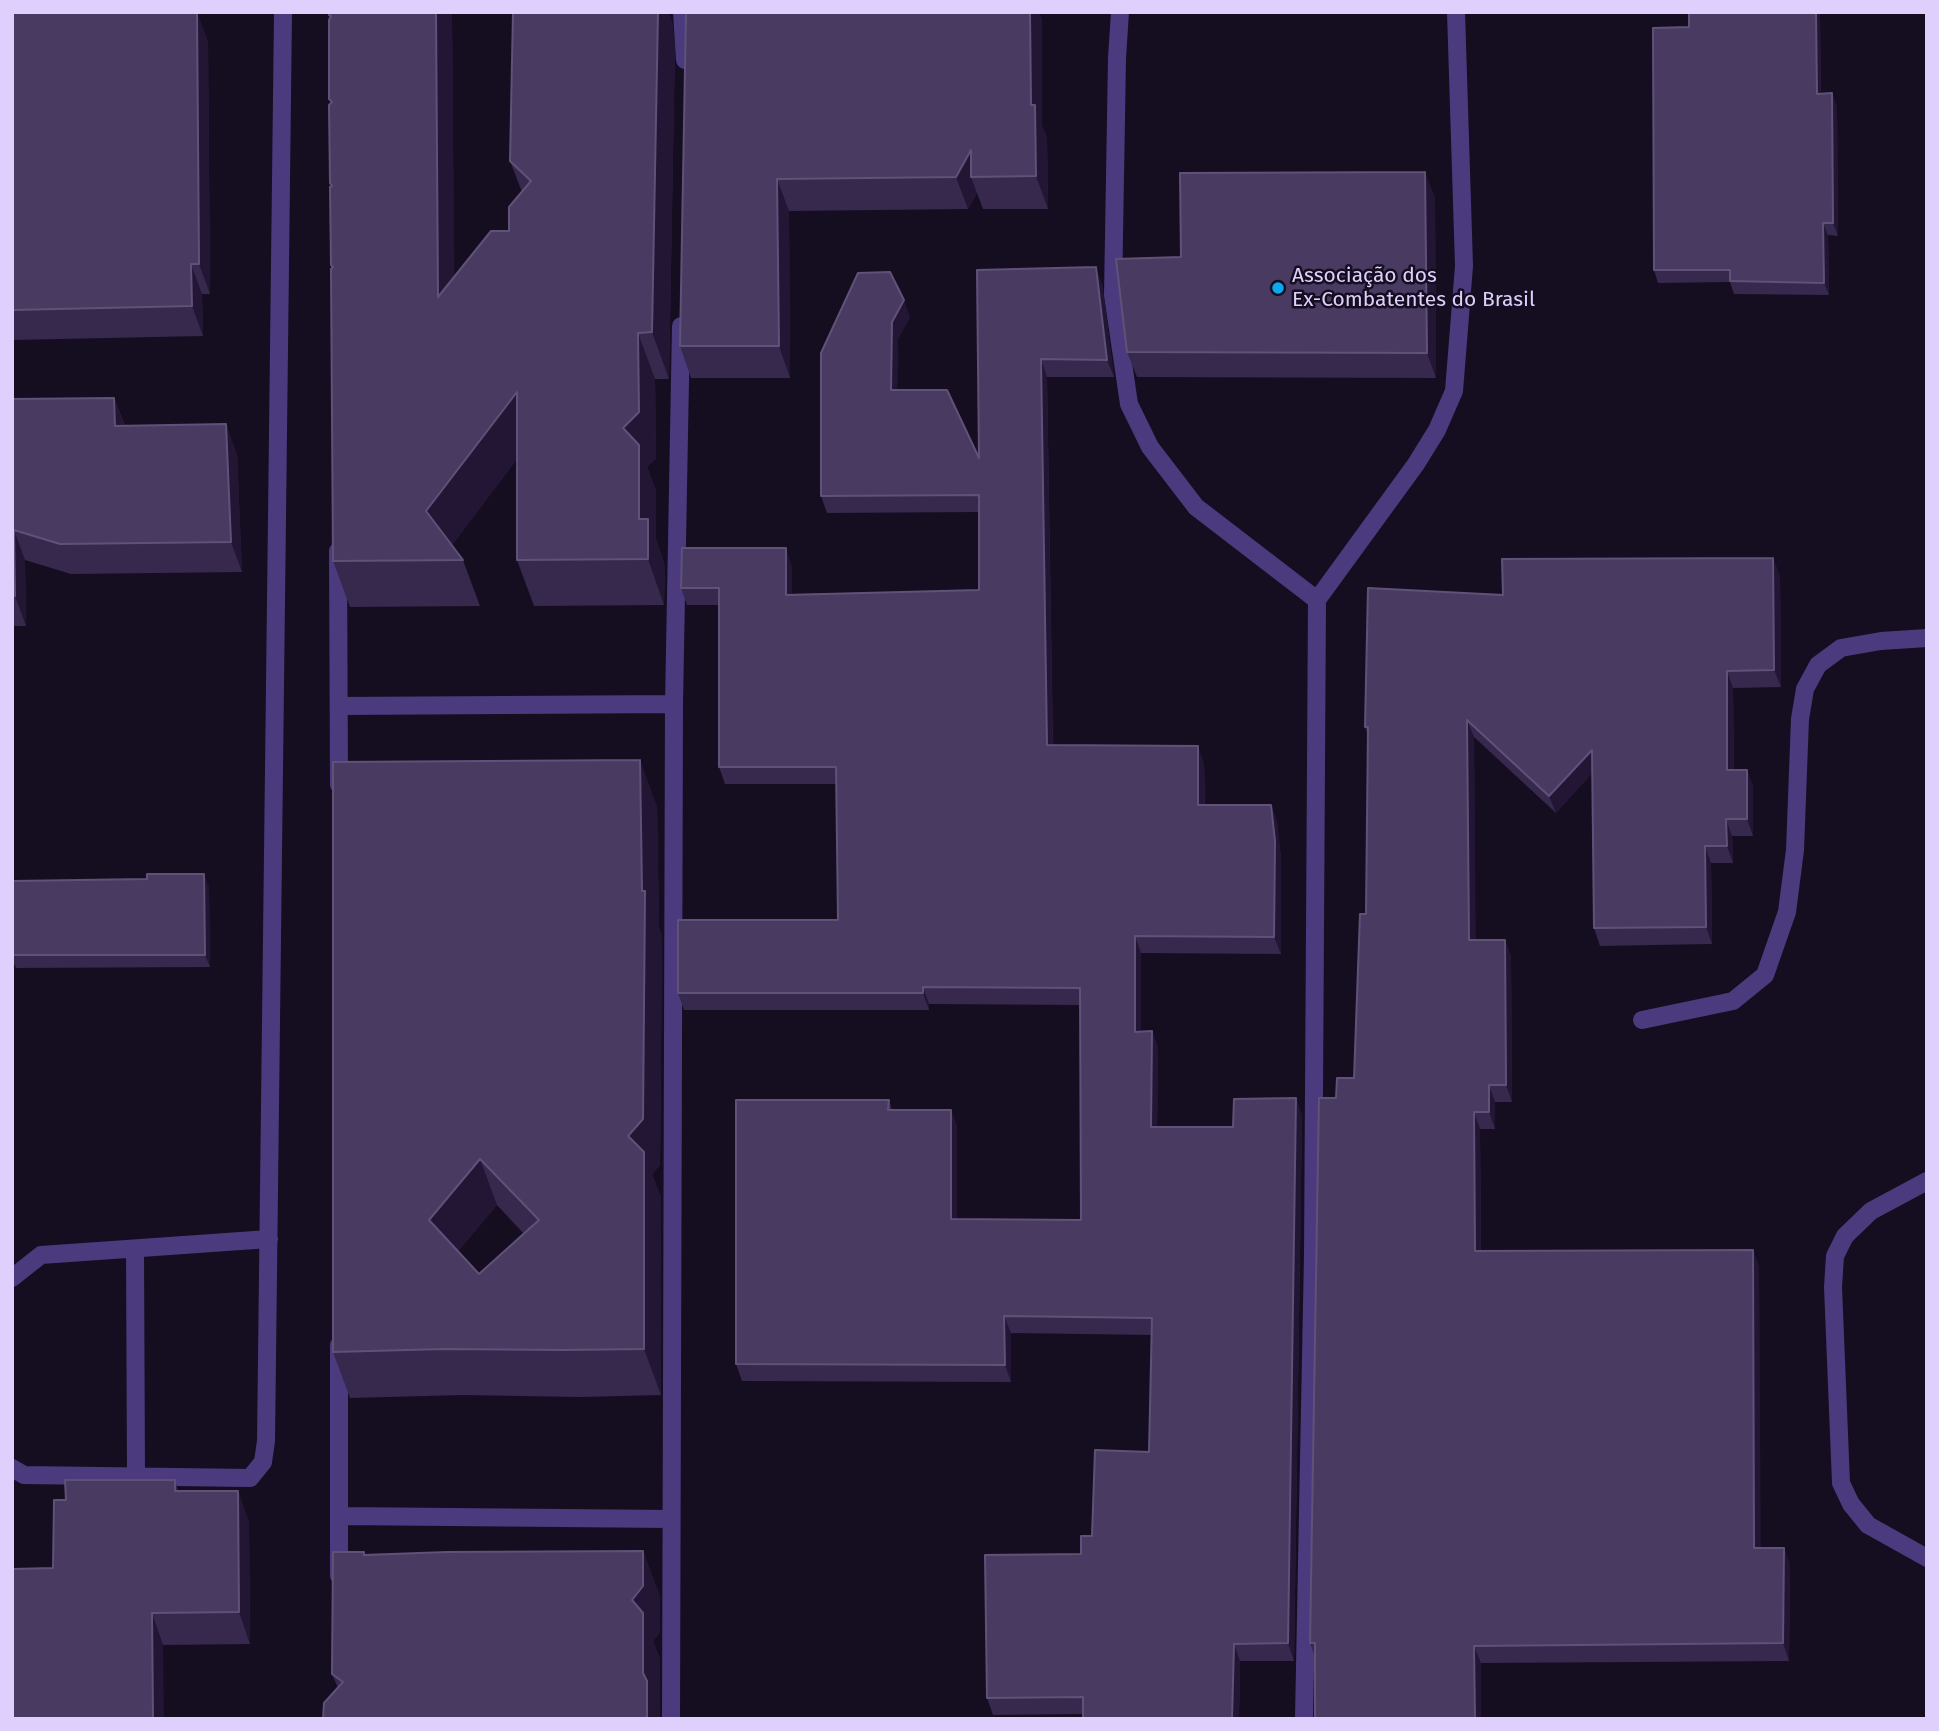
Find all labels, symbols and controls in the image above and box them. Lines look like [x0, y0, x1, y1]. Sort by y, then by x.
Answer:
place label: Associação dos Ex-Combatentes do Brasil [1292, 263, 1535, 313]
marker: Associação dos Ex-Combatentes do Brasil [1270, 280, 1286, 296]

